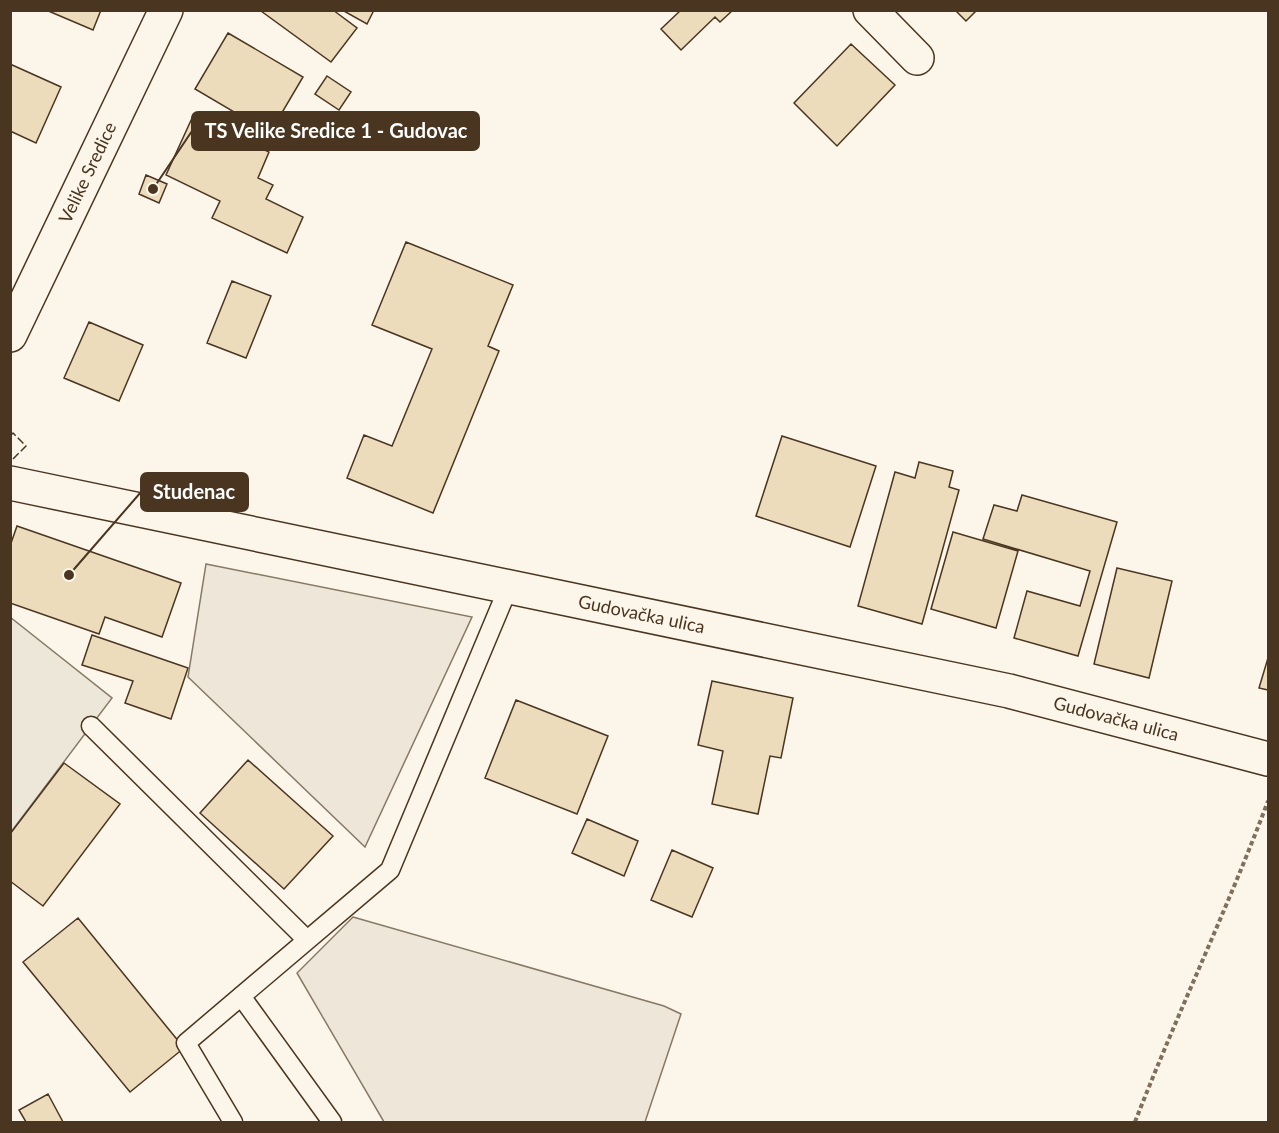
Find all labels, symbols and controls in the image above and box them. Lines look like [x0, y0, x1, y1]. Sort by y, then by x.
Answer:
callout: TS Velike Sredice 1 - Gudovac [192, 112, 479, 150]
street label: Velike Sredice [53, 118, 121, 226]
text: TS Velike Sredice 1 - Gudovac [205, 118, 468, 142]
callout: Studenac [141, 473, 248, 511]
text: Studenac [153, 479, 236, 503]
street label: Gudovačka ulica [576, 590, 707, 637]
street label: Gudovačka ulica [1051, 691, 1181, 745]

